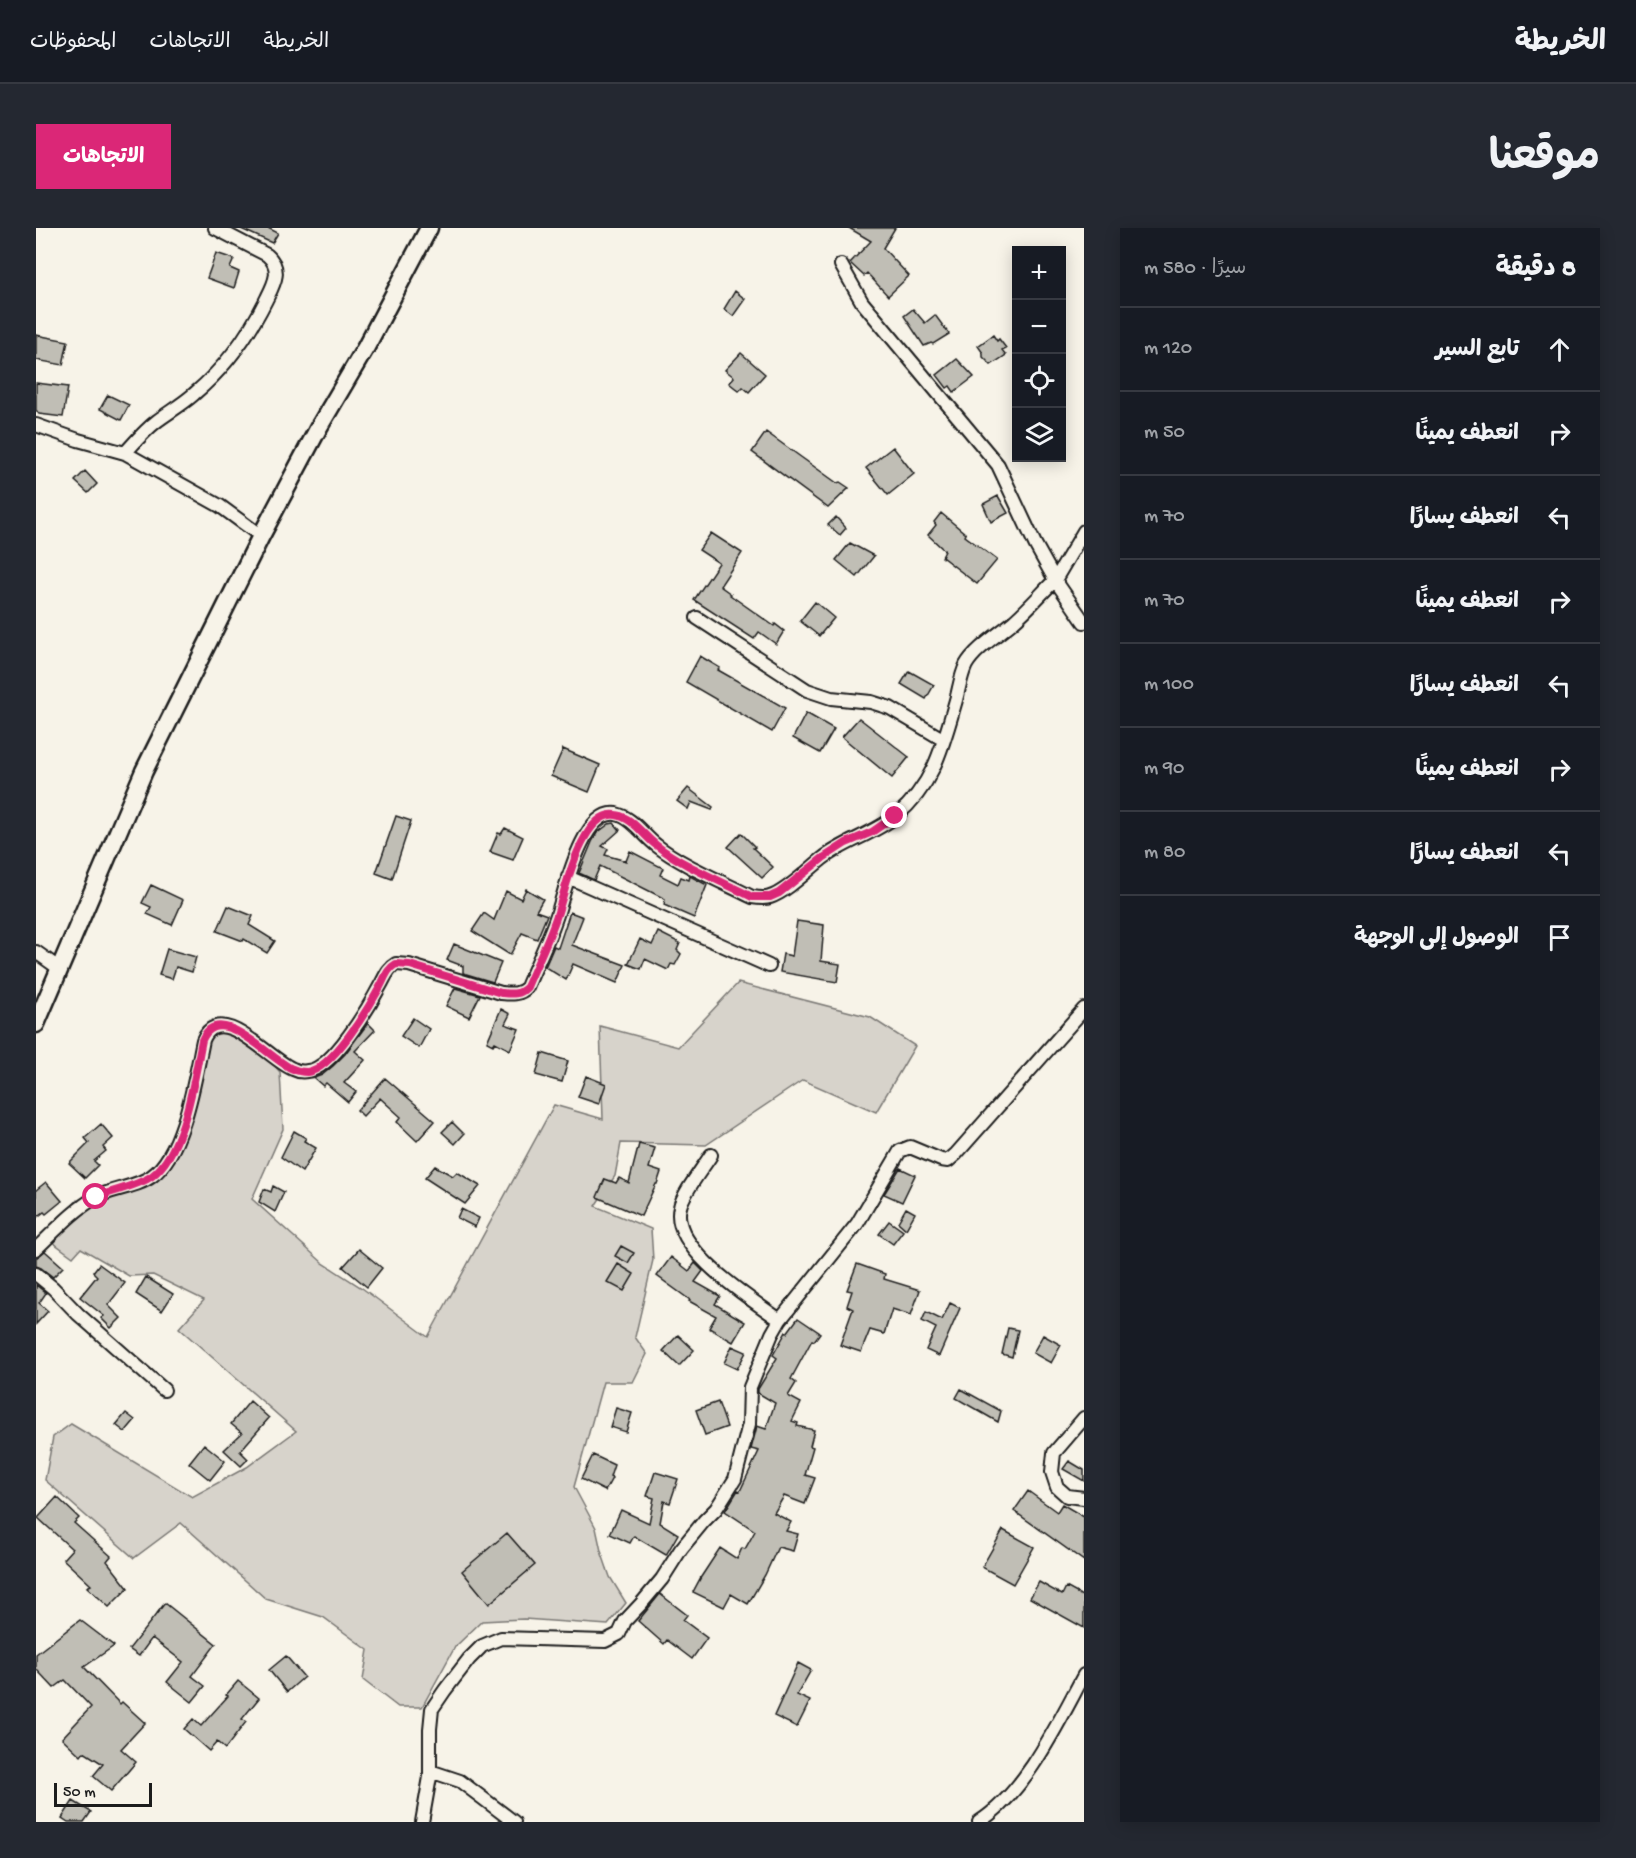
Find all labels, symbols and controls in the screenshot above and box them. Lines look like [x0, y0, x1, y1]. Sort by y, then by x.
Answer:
text: الخريطة [1515, 27, 1606, 60]
text: المحفوظات [30, 31, 116, 56]
text: الاتجاهات [149, 31, 231, 56]
text: الخريطة [264, 31, 329, 56]
button: الاتجاهات [36, 124, 171, 189]
text: موقعنا [1489, 136, 1600, 185]
map controls [1012, 246, 1066, 462]
button: + [1012, 246, 1066, 300]
text: 8 دقيقة [1496, 255, 1576, 286]
text: سيرًا · 580 m [1144, 258, 1246, 281]
button: − [1012, 300, 1066, 354]
icon: ahead [1543, 333, 1576, 366]
text: 120 m [1144, 338, 1192, 361]
text: تابع السير [1435, 338, 1519, 364]
button: locate [1012, 354, 1066, 408]
button: layers [1012, 408, 1066, 462]
icon: right [1543, 417, 1576, 450]
text: 50 m [1144, 422, 1185, 445]
text: انعطف يمينًا [1416, 422, 1519, 448]
icon: left [1543, 501, 1576, 534]
text: 70 m [1144, 506, 1185, 529]
text: انعطف يسارًا [1410, 506, 1519, 532]
icon: right [1543, 585, 1576, 618]
text: 70 m [1144, 590, 1185, 613]
text: انعطف يمينًا [1416, 590, 1519, 616]
icon: left [1543, 669, 1576, 702]
text: 100 m [1144, 674, 1194, 697]
text: انعطف يسارًا [1410, 674, 1519, 700]
icon: right [1543, 753, 1576, 786]
text: 90 m [1144, 758, 1184, 781]
text: انعطف يمينًا [1416, 758, 1519, 784]
route end [881, 802, 907, 828]
icon: left [1543, 837, 1576, 870]
text: 80 m [1144, 842, 1185, 865]
text: انعطف يسارًا [1410, 842, 1519, 868]
icon: arrive [1543, 921, 1576, 954]
text: الوصول إلى الوجهة [1354, 926, 1519, 952]
route start [82, 1183, 108, 1209]
scale bar [54, 1780, 152, 1808]
text: 50 m [63, 1784, 96, 1803]

